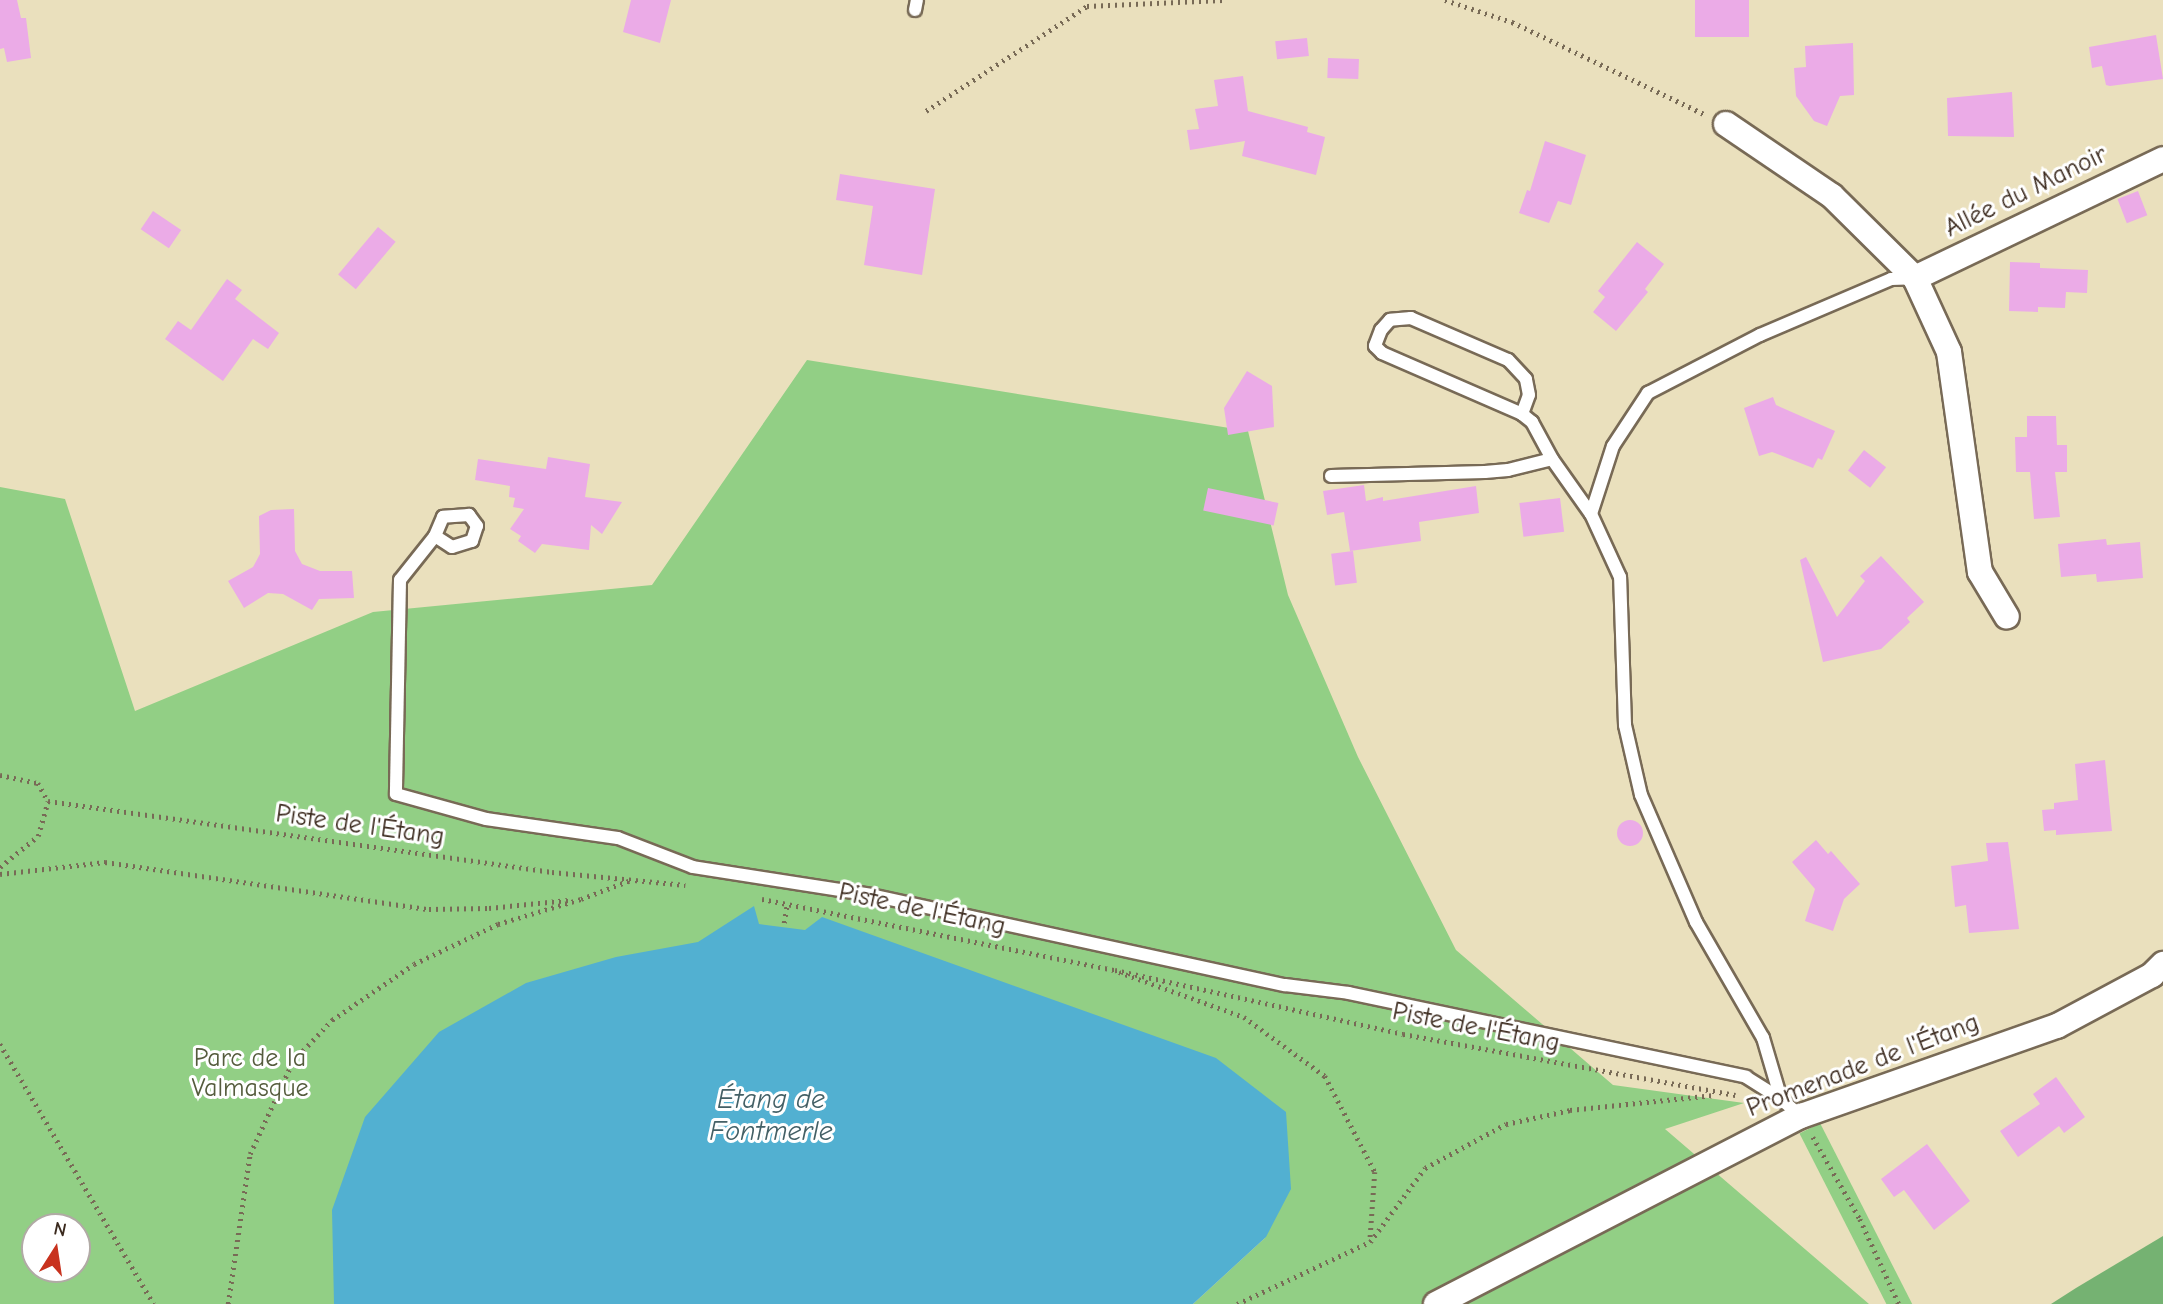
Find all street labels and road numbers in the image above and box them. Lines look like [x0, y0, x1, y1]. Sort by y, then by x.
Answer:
street label: Allée du Manoir [1940, 139, 2112, 245]
street label: Piste de l'Étang [274, 799, 446, 853]
street label: Piste de l'Étang [836, 877, 1008, 943]
street label: Piste de l'Étang [1390, 996, 1562, 1060]
street label: Promenade de l'Étang [1742, 1007, 1984, 1125]

